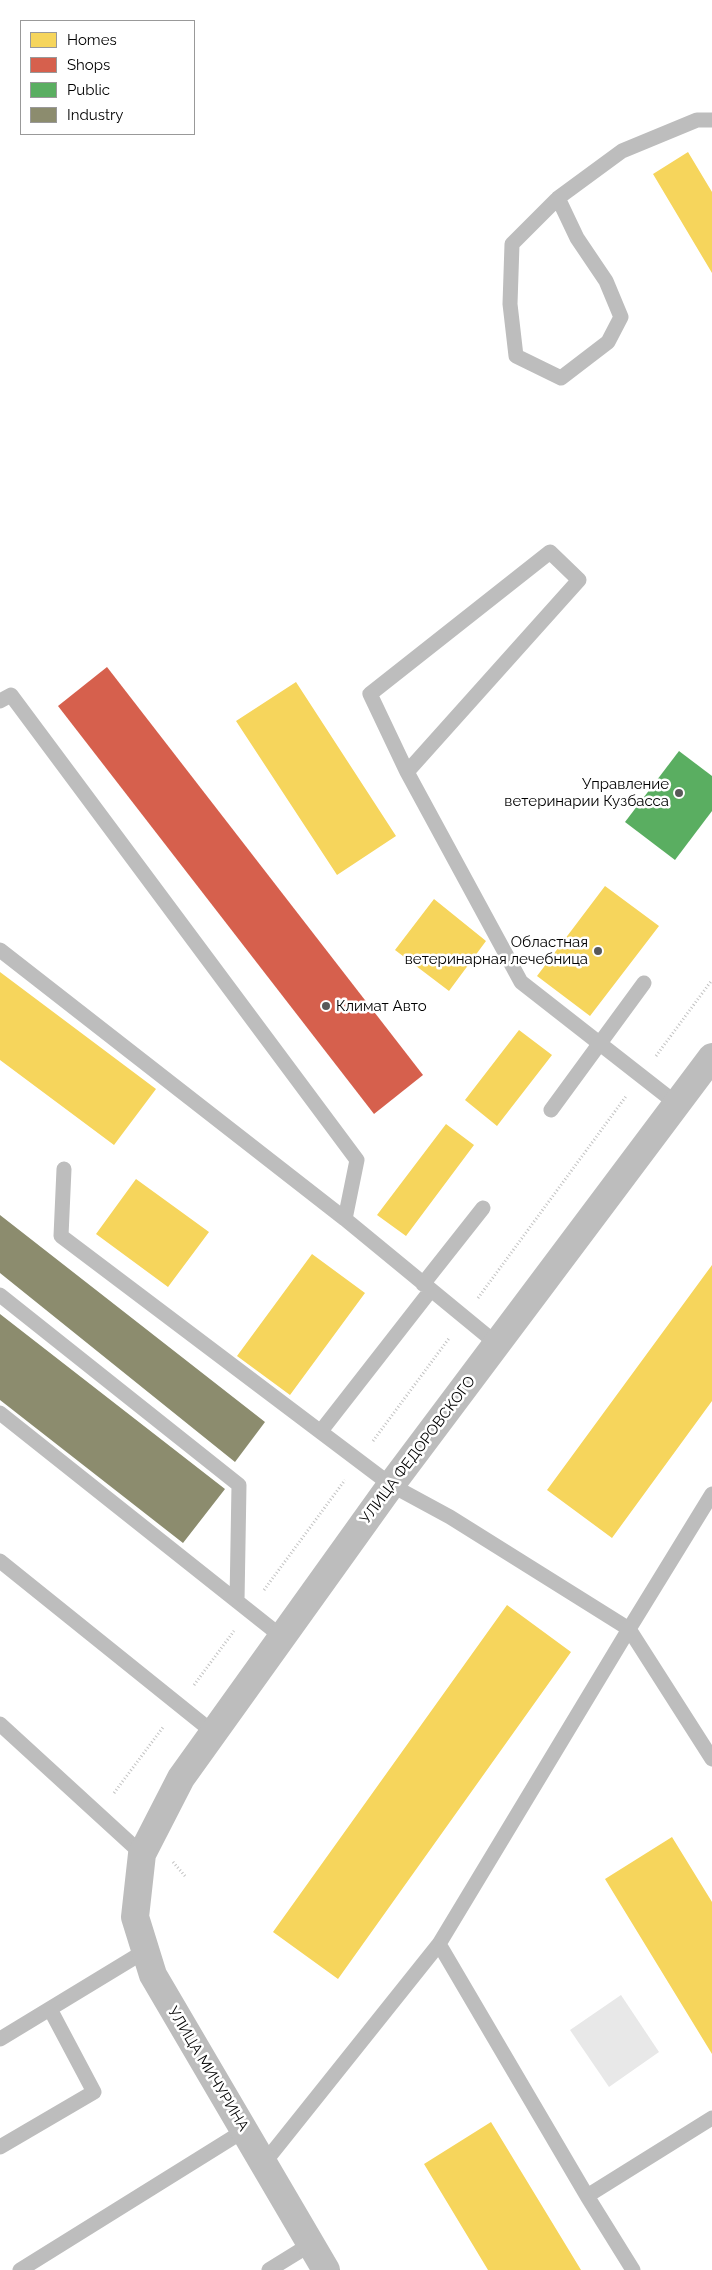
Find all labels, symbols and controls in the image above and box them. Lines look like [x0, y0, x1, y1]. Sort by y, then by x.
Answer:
legend [20, 20, 195, 135]
text: Homes [67, 31, 117, 49]
text: Shops [67, 56, 110, 74]
text: Public [67, 81, 110, 99]
text: Industry [67, 106, 123, 124]
place label: Управление ветеринарии Кузбасса [504, 775, 669, 810]
marker: Управление ветеринарии Кузбасса [673, 787, 685, 799]
place label: Областная ветеринарная лечебница [405, 933, 588, 968]
marker: Областная ветеринарная лечебница [592, 945, 604, 957]
place label: Климат Авто [336, 997, 427, 1015]
marker: Климат Авто [320, 1000, 332, 1012]
street label: УЛИЦА ФЕДОРОВСКОГО [357, 1373, 479, 1527]
street label: УЛИЦА МИЧУРИНА [164, 2004, 252, 2134]

